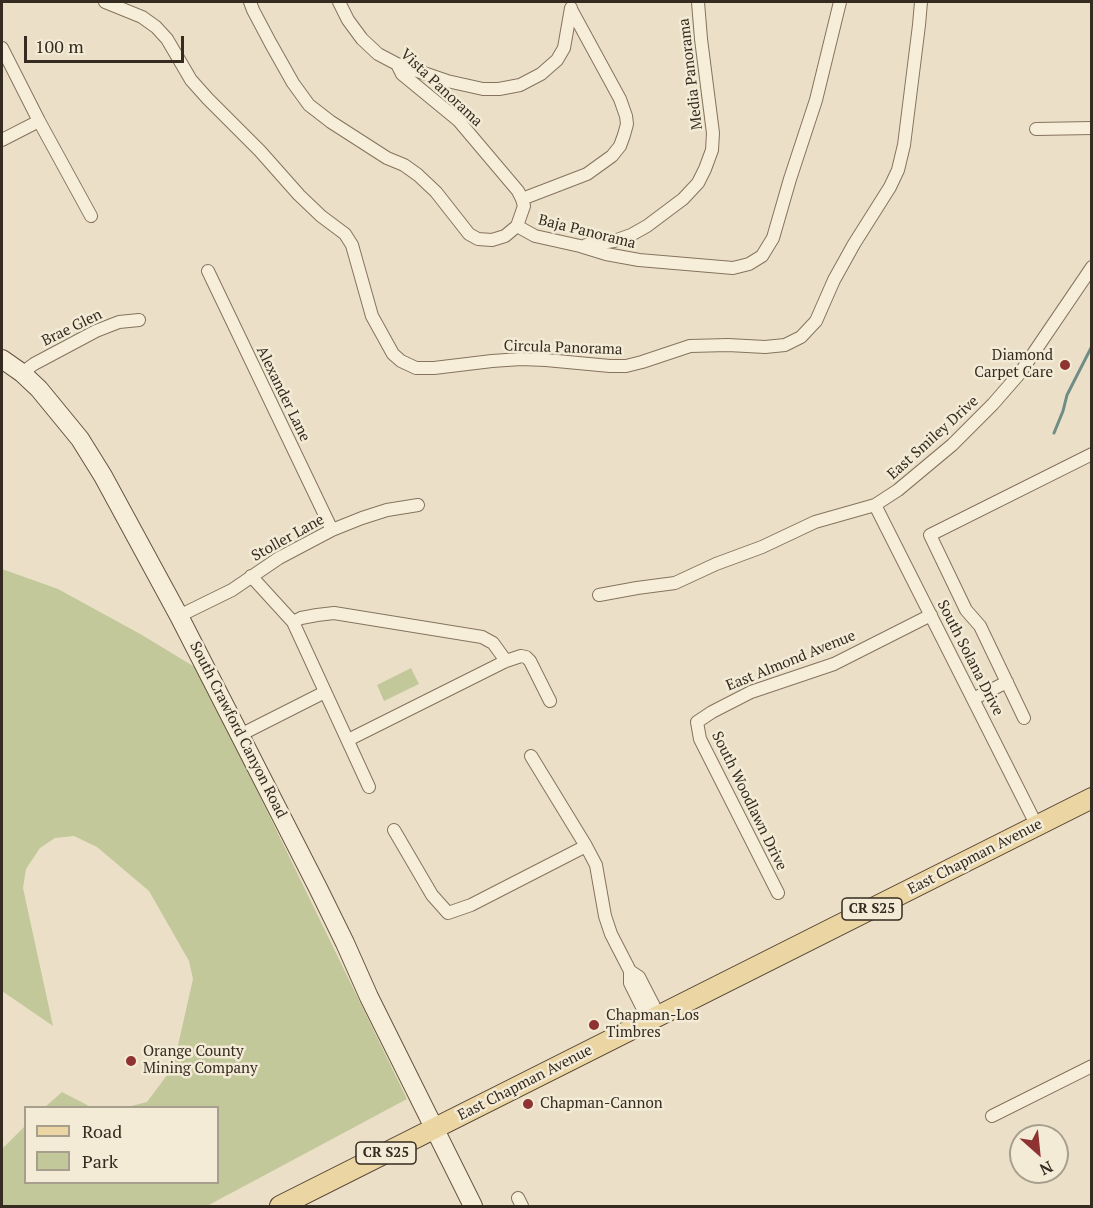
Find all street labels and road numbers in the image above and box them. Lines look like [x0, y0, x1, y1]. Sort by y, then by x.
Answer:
street label: Media Panorama [675, 17, 707, 131]
street label: Vista Panorama [396, 45, 486, 131]
street label: Baja Panorama [536, 211, 638, 253]
street label: Brae Glen [39, 306, 105, 350]
street label: Circula Panorama [503, 337, 623, 359]
street label: Alexander Lane [252, 343, 314, 445]
street label: East Smiley Drive [884, 392, 982, 484]
street label: Stoller Lane [249, 511, 327, 565]
street label: South Solana Drive [933, 597, 1007, 719]
street label: East Almond Avenue [724, 627, 858, 695]
street label: South Crawford Canyon Road [186, 639, 290, 821]
street label: South Woodlawn Drive [708, 729, 790, 873]
street label: East Chapman Avenue [905, 815, 1045, 899]
road number: CR S25 [842, 898, 902, 920]
street label: East Chapman Avenue [455, 1041, 595, 1125]
road number: CR S25 [356, 1142, 416, 1164]

